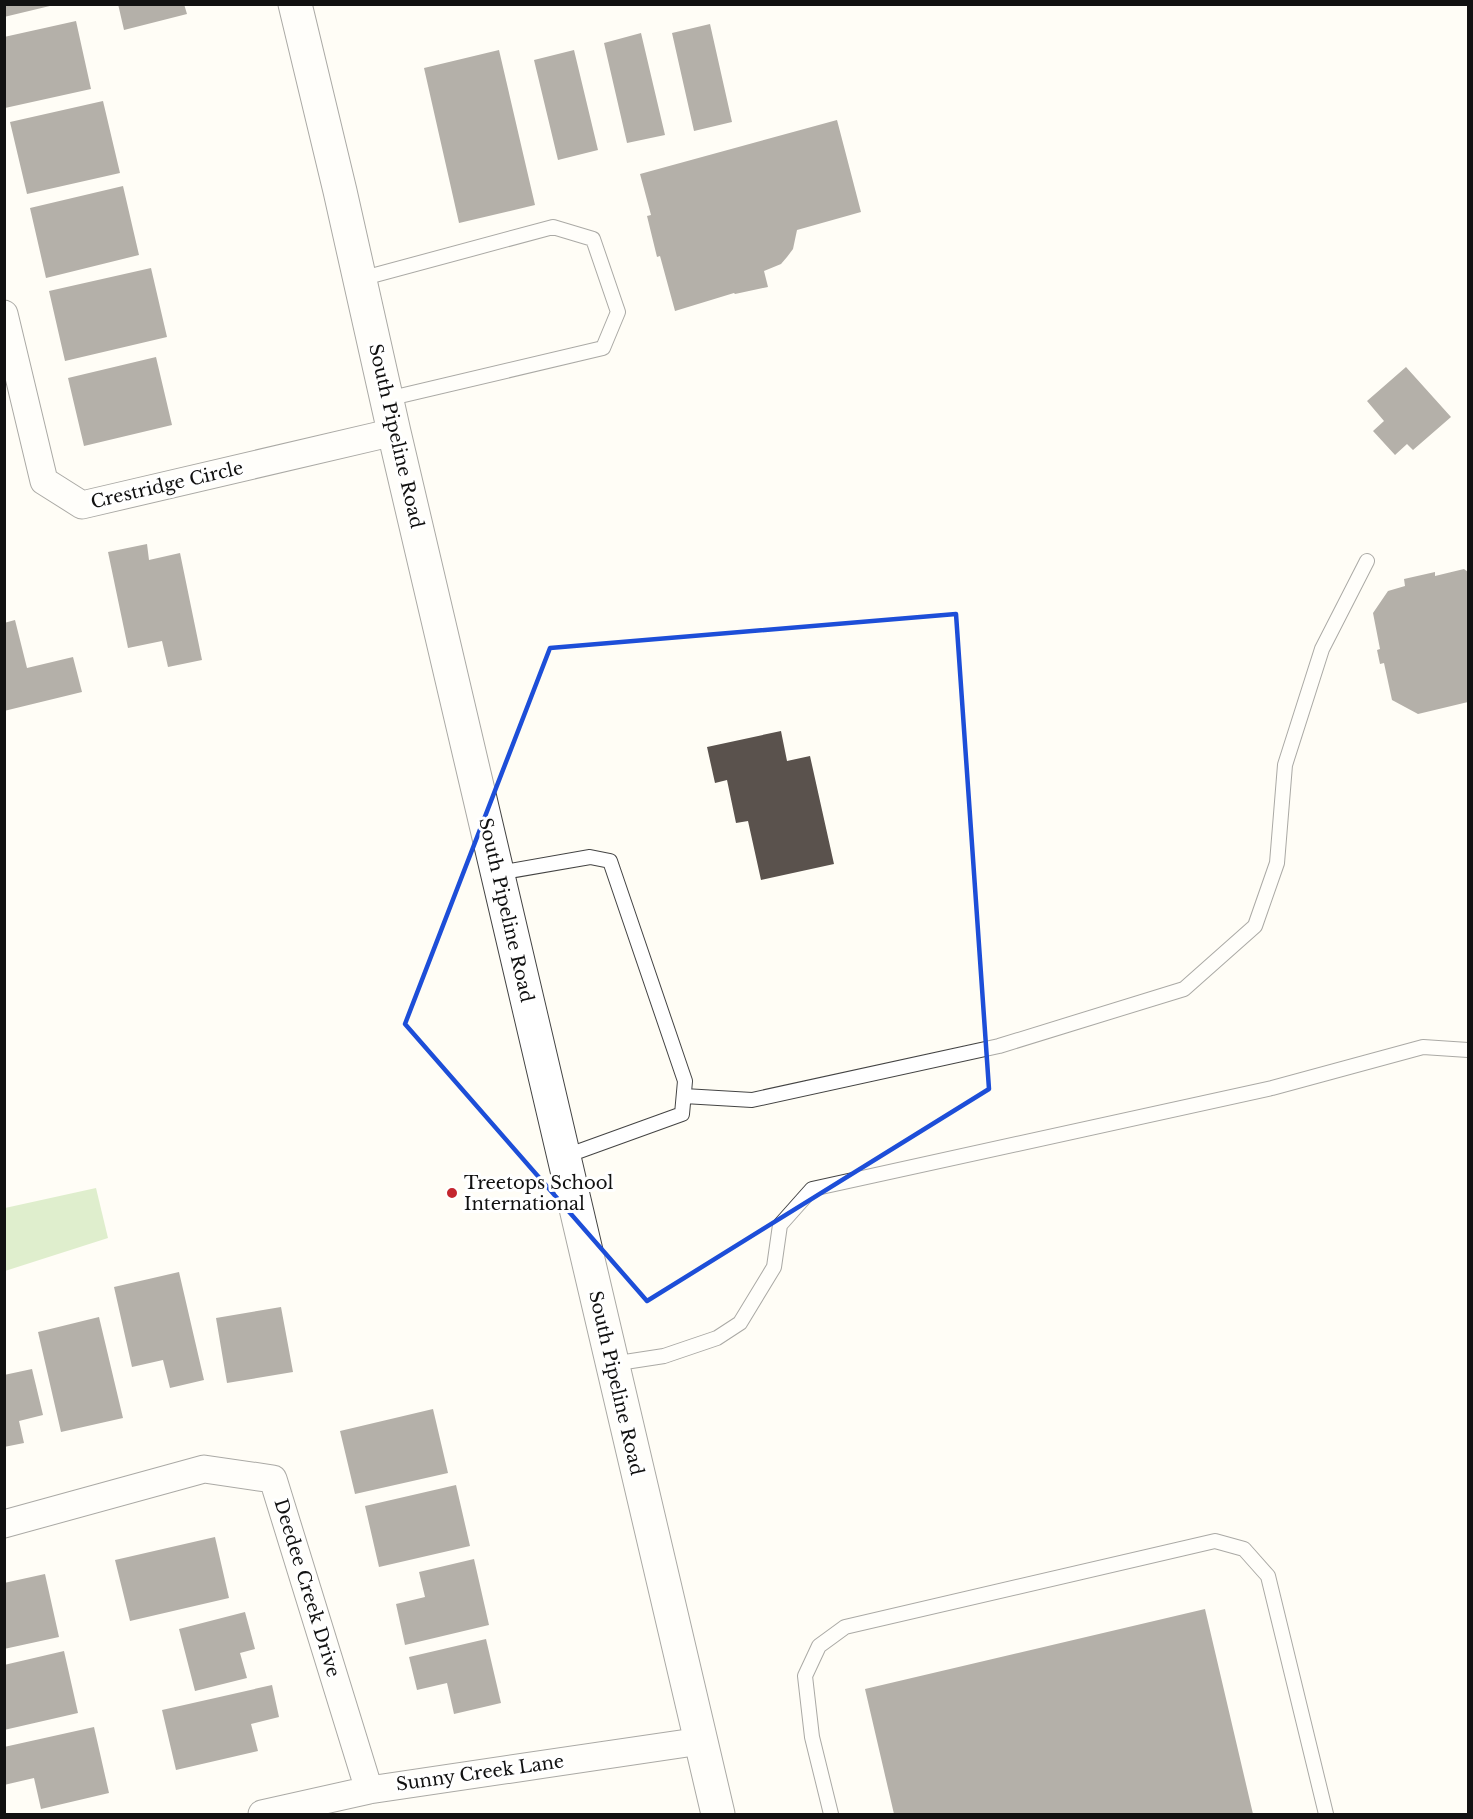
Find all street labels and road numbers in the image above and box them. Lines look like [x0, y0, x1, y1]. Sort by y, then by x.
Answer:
street label: South Pipeline Road [364, 342, 428, 530]
street label: Crestridge Circle [89, 457, 245, 513]
street label: South Pipeline Road [474, 816, 538, 1004]
street label: South Pipeline Road [584, 1289, 648, 1477]
street label: Deedee Creek Drive [269, 1496, 345, 1680]
street label: Sunny Creek Lane [395, 1750, 565, 1796]

